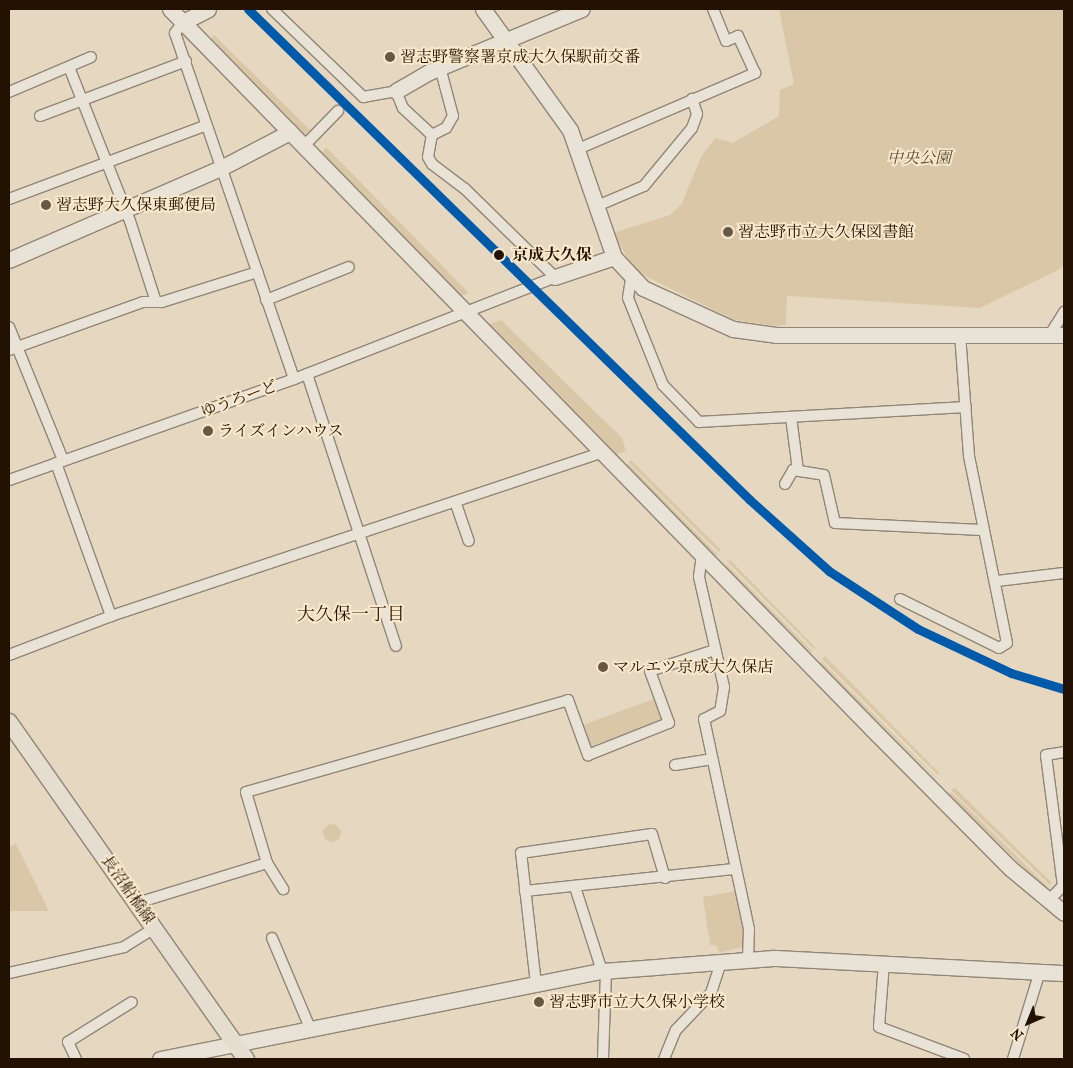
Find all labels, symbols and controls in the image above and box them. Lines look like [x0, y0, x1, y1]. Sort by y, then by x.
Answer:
place label: 習志野警察署京成大久保駅前交番 [400, 47, 640, 67]
marker: 習志野警察署京成大久保駅前交番 [384, 51, 396, 63]
park label: 中央公園 [887, 148, 951, 168]
place label: 習志野大久保東郵便局 [56, 195, 216, 215]
marker: 習志野大久保東郵便局 [40, 199, 52, 211]
place label: 習志野市立大久保図書館 [738, 222, 914, 242]
marker: 習志野市立大久保図書館 [722, 226, 734, 238]
place label: 京成大久保 [512, 245, 592, 265]
marker: 京成大久保 [490, 246, 508, 264]
street label: ゆうろーど [198, 376, 280, 422]
place label: ライズインハウス [218, 421, 346, 441]
marker: ライズインハウス [202, 425, 214, 437]
district label: 大久保一丁目 [297, 604, 405, 626]
place label: マルエツ京成大久保店 [613, 657, 773, 677]
marker: マルエツ京成大久保店 [597, 661, 609, 673]
street label: 長沼船橋線 [97, 852, 159, 928]
place label: 習志野市立大久保小学校 [549, 992, 725, 1012]
marker: 習志野市立大久保小学校 [533, 996, 545, 1008]
north arrow [1003, 998, 1053, 1048]
text: N [1008, 1024, 1027, 1044]

